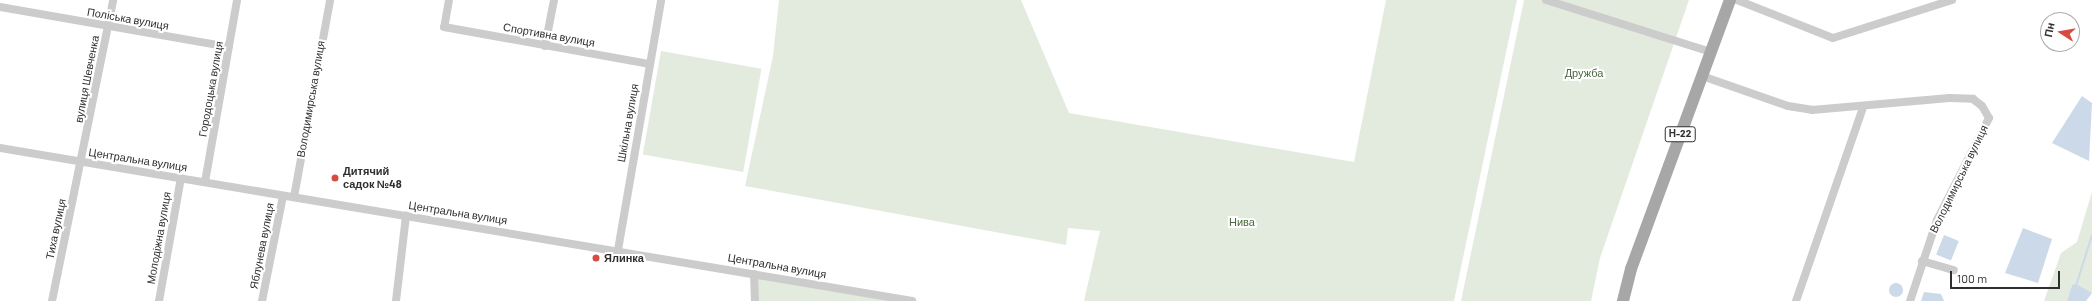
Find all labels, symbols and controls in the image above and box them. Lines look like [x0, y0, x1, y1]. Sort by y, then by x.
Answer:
street label: Поліська вулиця [86, 5, 170, 33]
north arrow [2040, 12, 2080, 52]
street label: Спортивна вулиця [502, 20, 596, 50]
text: Пн [2041, 21, 2057, 38]
street label: вулиця Шевченка [72, 34, 102, 124]
street label: Городоцька вулиця [196, 40, 226, 138]
street label: Володимирська вулиця [294, 40, 328, 158]
park label: Дружба [1565, 66, 1603, 80]
street label: Шкільна вулиця [615, 83, 641, 163]
street label: Володимирська вулиця [1927, 123, 1991, 235]
road number: Н-22 [1664, 126, 1696, 142]
street label: Центральна вулиця [88, 146, 188, 174]
place label: Дитячий садок №48 [343, 165, 402, 191]
marker: Дитячий садок №48 [330, 173, 340, 183]
street label: Молодіжна вулиця [144, 191, 174, 285]
street label: Тиха вулиця [43, 197, 69, 261]
street label: Центральна вулиця [408, 199, 508, 227]
street label: Яблунева вулиця [247, 202, 277, 290]
park label: Нива [1229, 215, 1255, 229]
place label: Ялинка [604, 251, 644, 265]
street label: Центральна вулиця [727, 251, 827, 281]
marker: Ялинка [591, 253, 601, 263]
scale bar [1952, 263, 2062, 289]
text: 100 m [1957, 271, 1987, 285]

